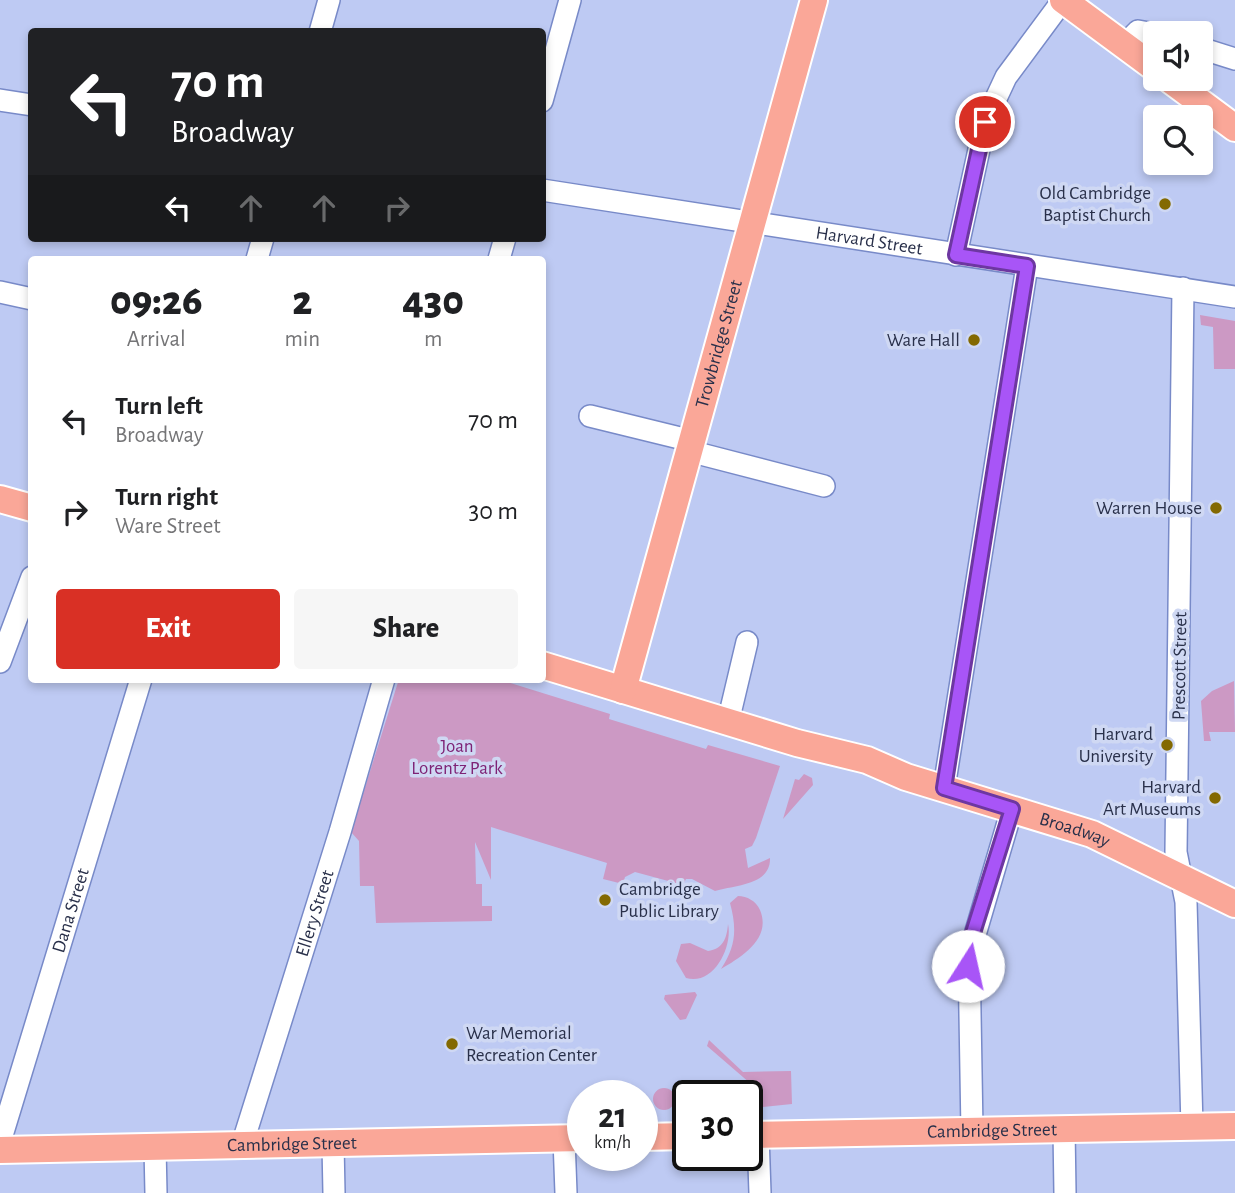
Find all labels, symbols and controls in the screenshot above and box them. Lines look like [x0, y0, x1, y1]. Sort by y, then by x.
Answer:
map controls [1143, 21, 1213, 175]
button: sound [1143, 21, 1213, 91]
icon: left [56, 56, 147, 147]
text: 70 m [171, 58, 265, 107]
pin [955, 92, 1015, 152]
icon: arrive [966, 103, 1004, 141]
button: search [1143, 105, 1213, 175]
text: Broadway [171, 116, 294, 148]
place label: Old Cambridge Baptist Church [1039, 184, 1151, 225]
icon: left [159, 189, 197, 227]
icon: ahead [232, 189, 270, 227]
icon: ahead [305, 189, 343, 227]
icon: right [378, 189, 416, 227]
marker: Old Cambridge Baptist Church [1157, 196, 1173, 212]
street label: Harvard Street [814, 223, 924, 258]
street label: Trowbridge Street [692, 278, 746, 410]
text: 09:26 [110, 280, 202, 322]
text: 2 [292, 280, 312, 322]
text: 430 [402, 280, 464, 322]
text: Arrival [127, 328, 186, 351]
text: min [284, 328, 320, 351]
text: m [424, 328, 442, 351]
place label: Ware Hall [887, 331, 960, 350]
marker: Ware Hall [966, 332, 982, 348]
text: Turn left [115, 393, 203, 419]
icon: left [56, 402, 94, 440]
text: 70 m [468, 407, 518, 433]
text: Broadway [115, 424, 204, 447]
text: Turn right [115, 484, 218, 510]
icon: right [56, 493, 94, 531]
text: 30 m [468, 498, 518, 524]
place label: Warren House [1096, 499, 1202, 518]
marker: Warren House [1208, 500, 1224, 516]
text: Ware Street [115, 515, 221, 538]
button: Exit [56, 589, 280, 669]
button: Share [294, 589, 518, 669]
street label: Prescott Street [1170, 612, 1190, 720]
place label: Harvard University [1079, 725, 1153, 766]
park label: Joan Lorentz Park [411, 737, 503, 778]
marker: Harvard University [1159, 737, 1175, 753]
place label: Harvard Art Museums [1103, 778, 1201, 819]
marker: Harvard Art Museums [1207, 790, 1223, 806]
street label: Broadway [1037, 809, 1113, 851]
street label: Dana Street [49, 866, 92, 955]
street label: Ellery Street [292, 867, 337, 959]
place label: Cambridge Public Library [619, 880, 719, 921]
marker: Cambridge Public Library [597, 892, 613, 908]
position arrow [931, 929, 1005, 1003]
place label: War Memorial Recreation Center [466, 1024, 597, 1065]
marker: War Memorial Recreation Center [444, 1036, 460, 1052]
speed limit sign: 30 [672, 1080, 763, 1171]
text: 21 [598, 1099, 627, 1134]
street label: Cambridge Street [927, 1120, 1057, 1141]
street label: Cambridge Street [227, 1133, 357, 1155]
text: km/h [594, 1134, 631, 1152]

